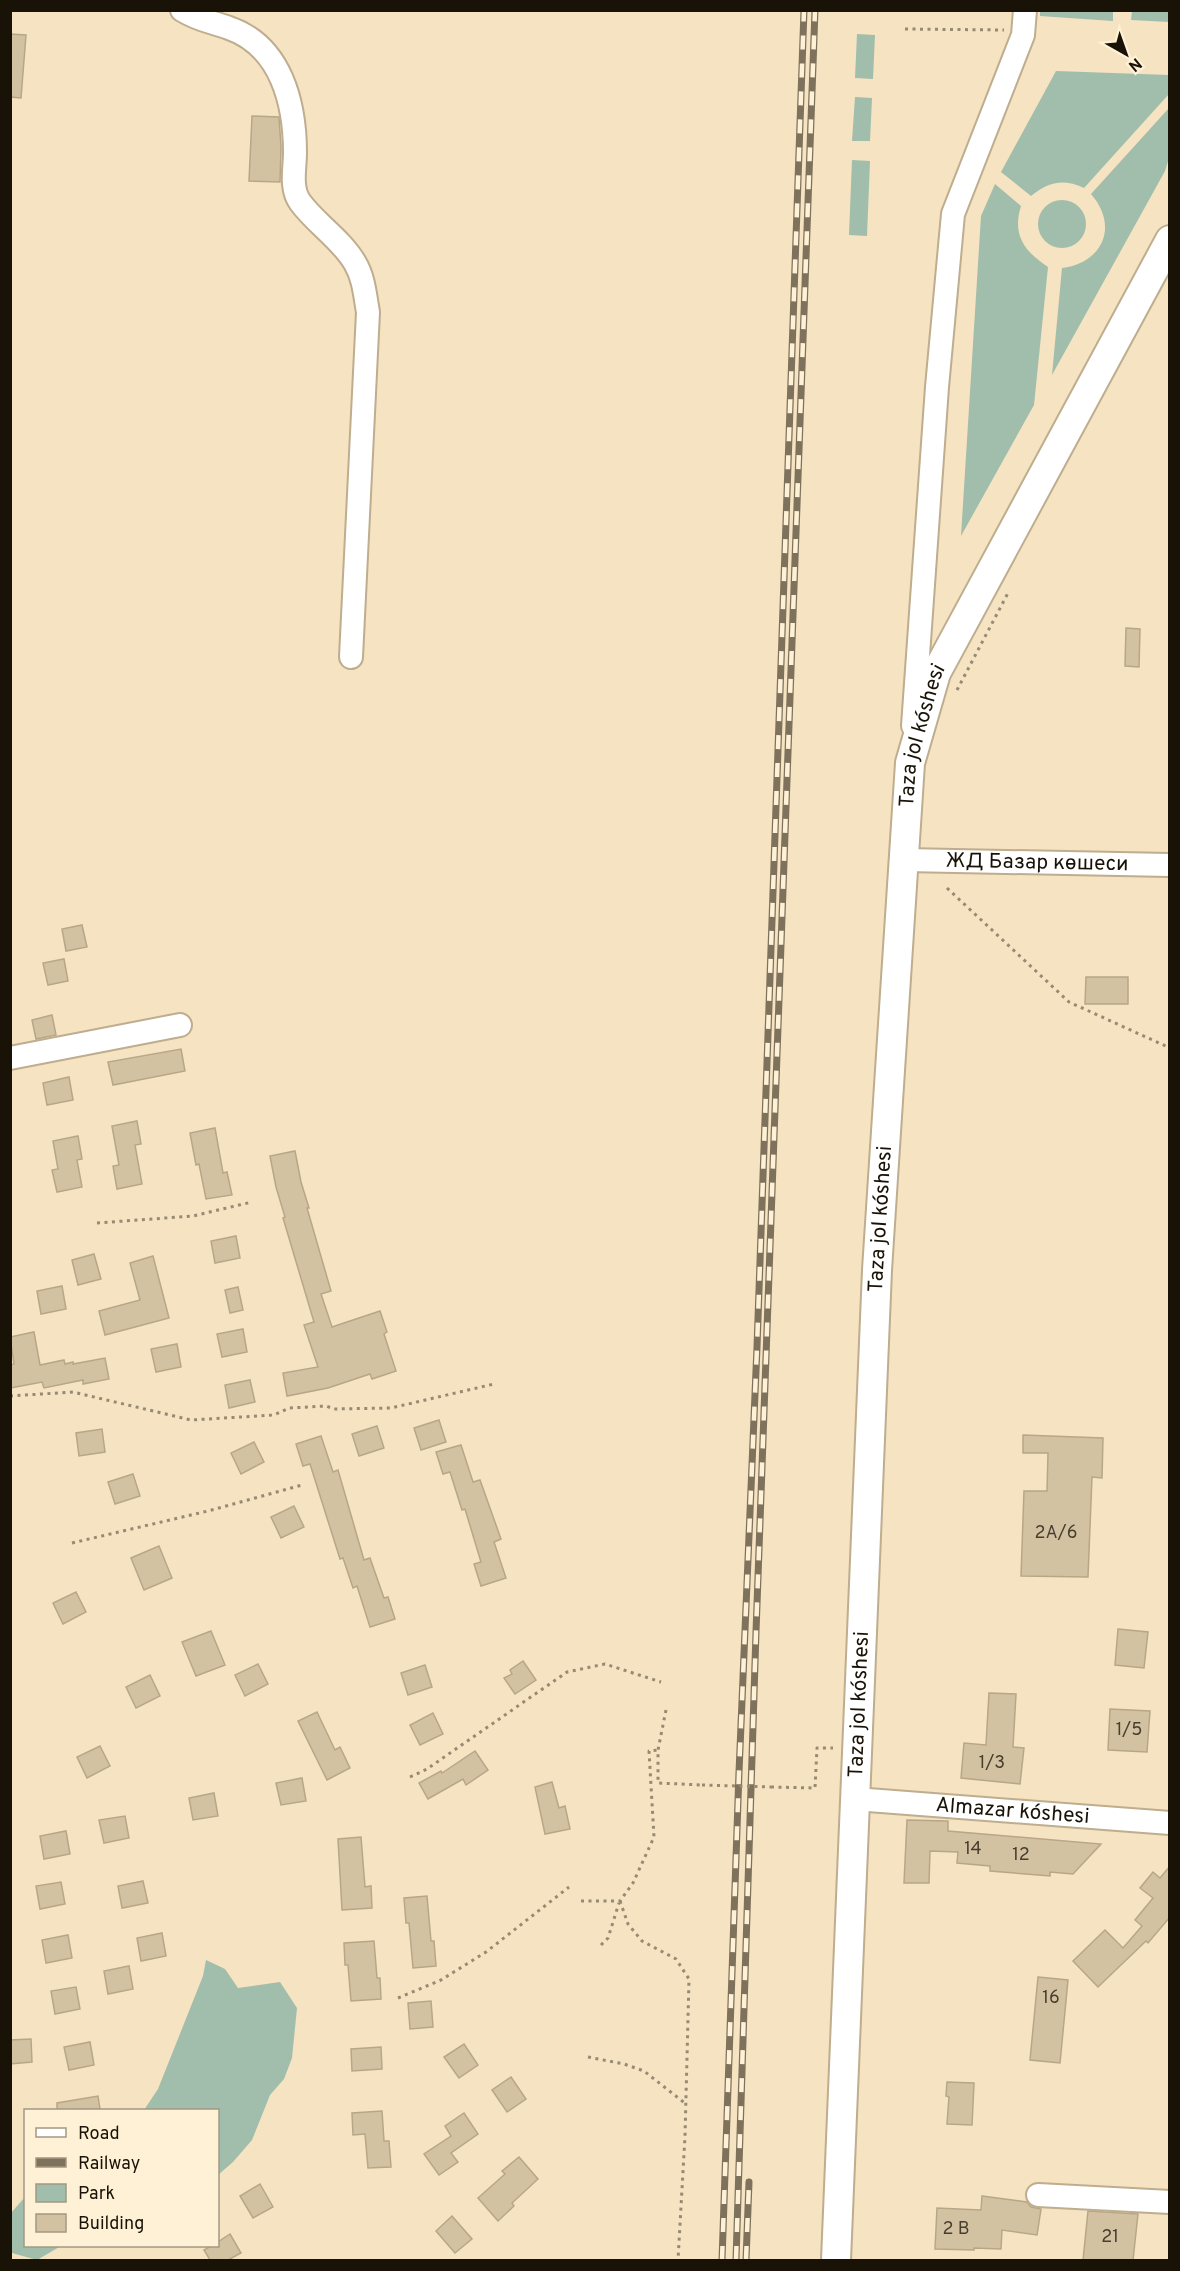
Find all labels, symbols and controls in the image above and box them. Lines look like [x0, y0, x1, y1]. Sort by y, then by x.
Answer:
north arrow [1096, 24, 1156, 84]
text: N [1124, 53, 1145, 75]
street label: Taza jol kóshesi [894, 659, 952, 808]
street label: ЖД Базар көшеси [945, 847, 1129, 878]
street label: Taza jol kóshesi [863, 1145, 899, 1293]
house number: 2А/6 [1035, 1522, 1077, 1545]
street label: Taza jol kóshesi [842, 1631, 876, 1778]
house number: 1/5 [1116, 1719, 1142, 1742]
house number: 1/3 [979, 1752, 1005, 1775]
street label: Almazar kóshesi [935, 1792, 1091, 1830]
house number: 14 [964, 1838, 982, 1861]
house number: 12 [1012, 1844, 1030, 1867]
house number: 16 [1042, 1987, 1060, 2010]
legend [24, 2109, 219, 2247]
text: Road [78, 2123, 120, 2146]
text: Railway [78, 2153, 140, 2176]
text: Park [78, 2183, 115, 2206]
text: Building [78, 2213, 144, 2236]
house number: 2 В [942, 2218, 970, 2241]
house number: 21 [1101, 2226, 1119, 2249]

